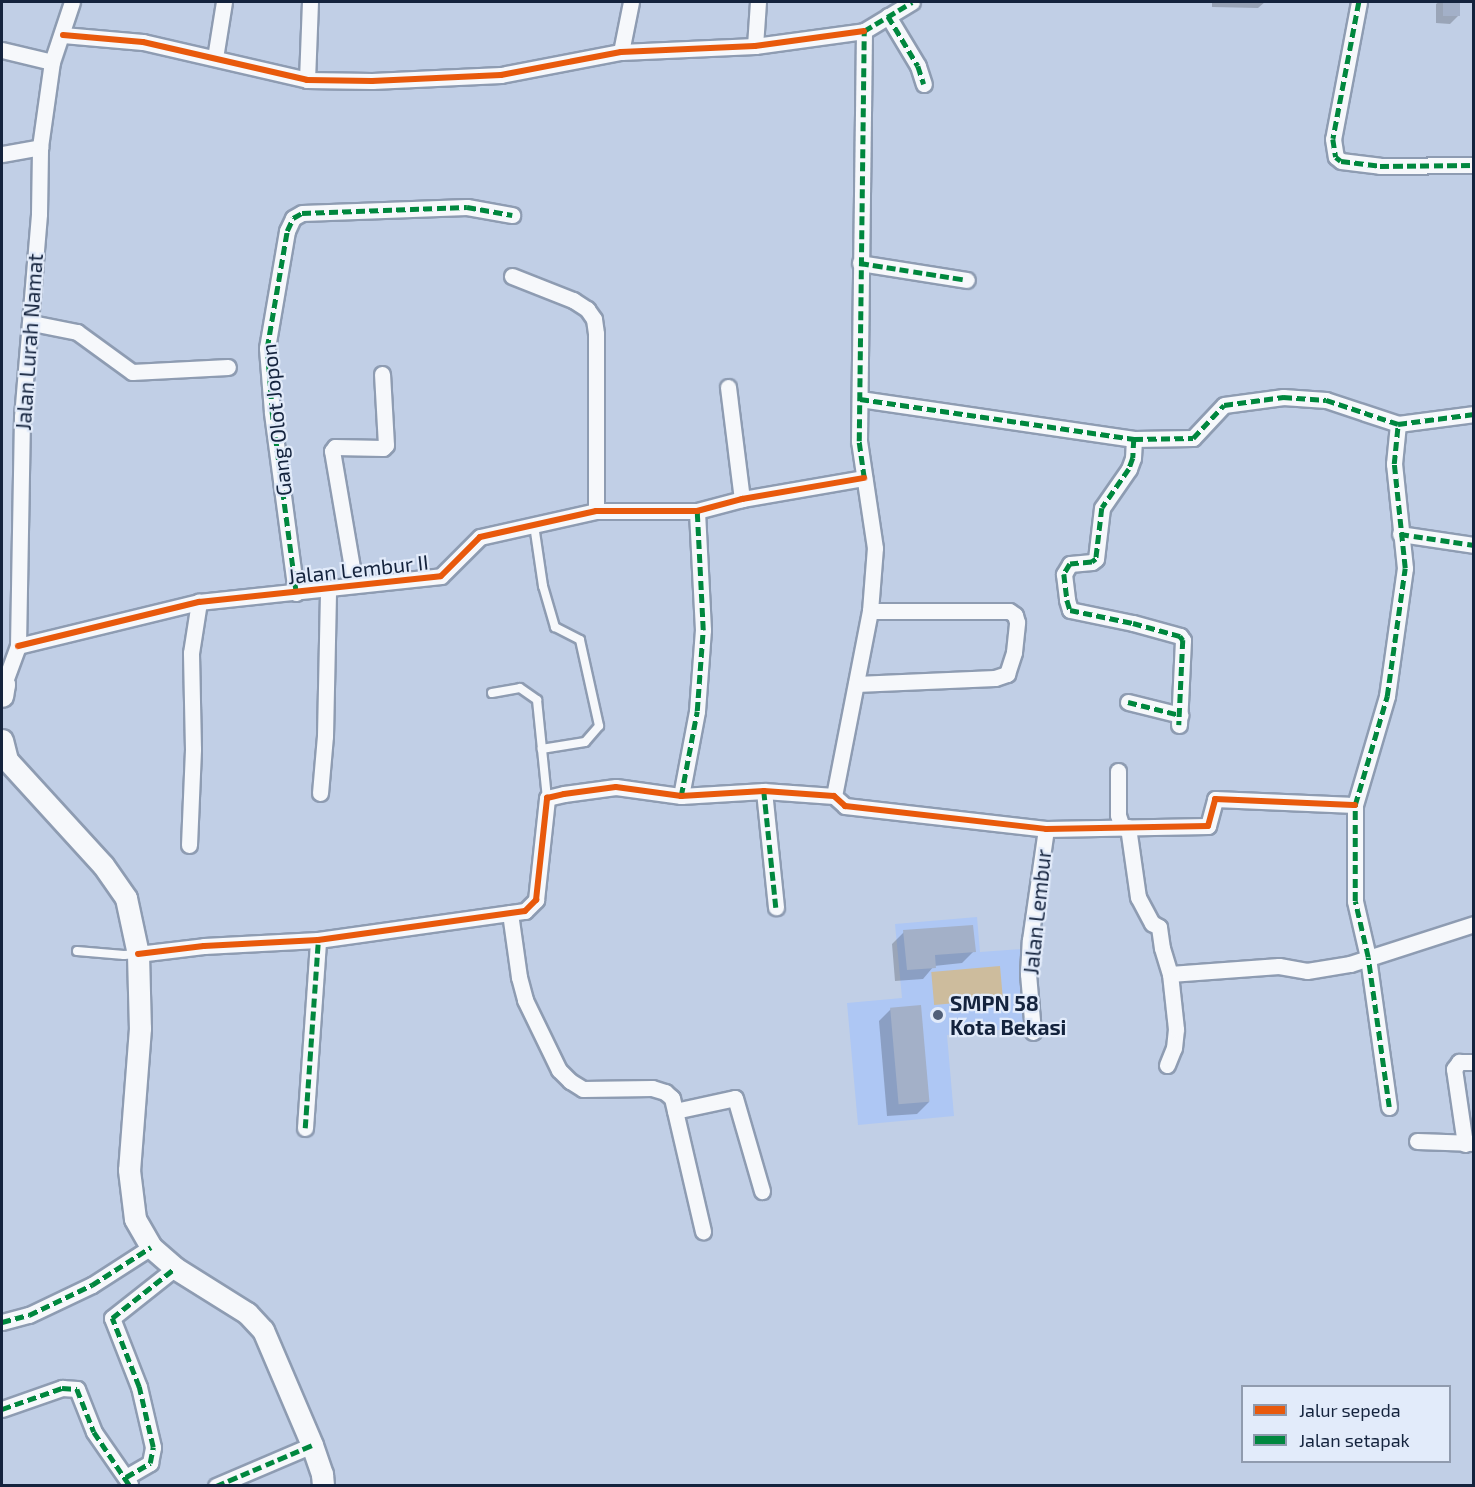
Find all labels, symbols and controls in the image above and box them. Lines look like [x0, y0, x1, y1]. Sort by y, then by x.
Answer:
street label: Jalan Lurah Namat [10, 253, 48, 431]
street label: Gang Olot Jopon [255, 342, 297, 498]
street label: Jalan Lembur II [286, 549, 430, 589]
street label: Jalan Lembur [1018, 848, 1056, 976]
place label: SMPN 58 Kota Bekasi [950, 990, 1066, 1040]
marker: SMPN 58 Kota Bekasi [931, 1008, 945, 1022]
legend [1241, 1385, 1451, 1463]
text: Jalur sepeda [1299, 1399, 1401, 1421]
text: Jalan setapak [1299, 1429, 1410, 1451]

